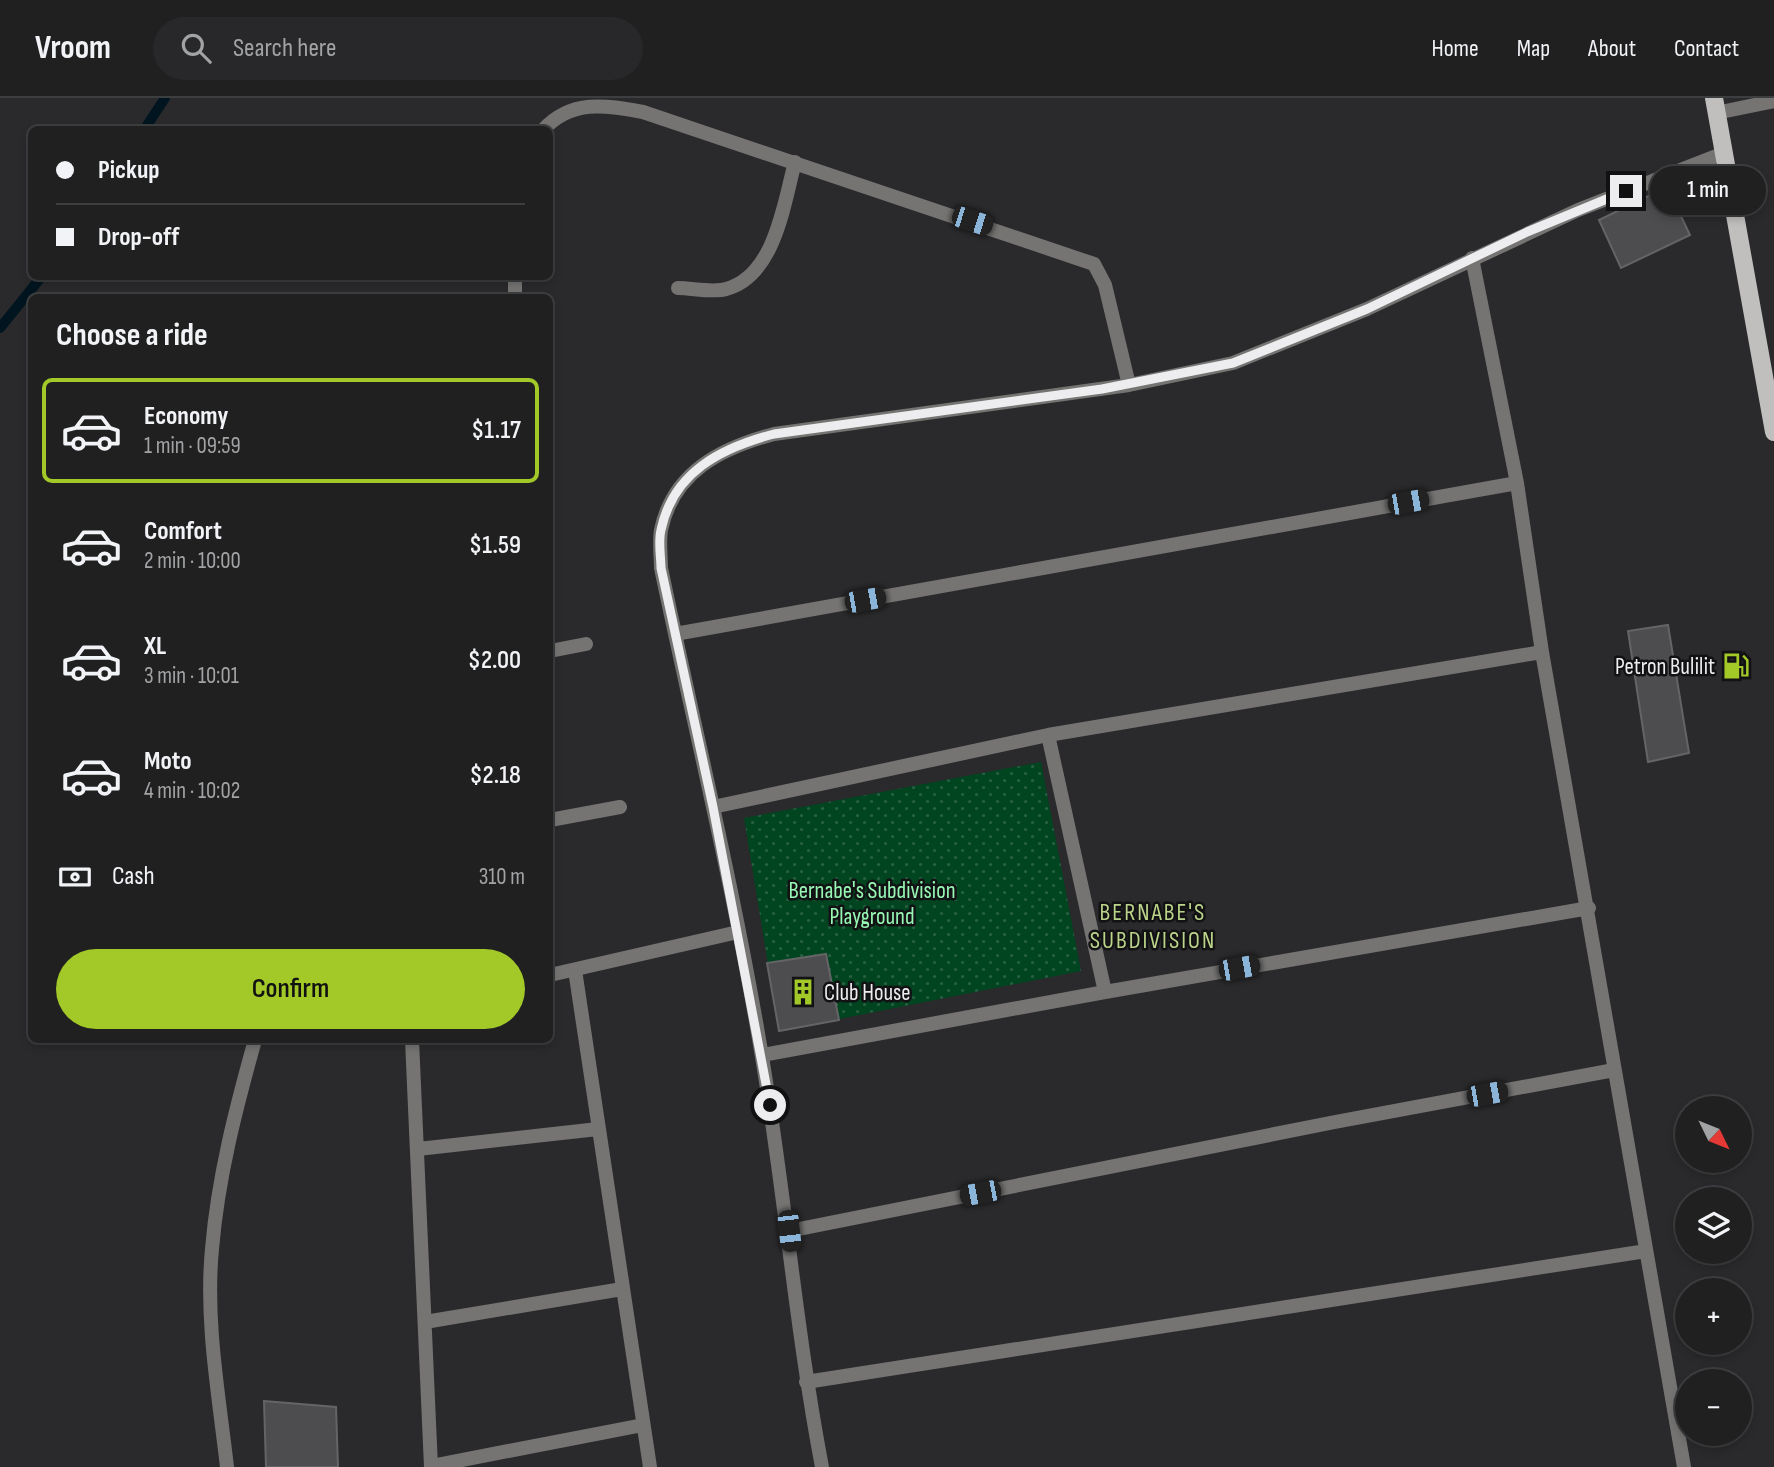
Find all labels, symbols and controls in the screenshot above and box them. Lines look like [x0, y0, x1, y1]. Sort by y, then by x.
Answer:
search box [153, 17, 643, 80]
text: Vroom [35, 28, 111, 68]
icon: search [177, 29, 215, 67]
text: Search here [233, 33, 336, 64]
text: Home [1431, 34, 1479, 63]
text: Map [1517, 34, 1550, 63]
text: About [1588, 34, 1636, 63]
text: Contact [1674, 34, 1739, 63]
text: Pickup [98, 155, 160, 186]
callout: 1 min [1650, 166, 1766, 216]
route end [1610, 175, 1642, 207]
text: 1 min [1687, 176, 1729, 204]
car [949, 205, 996, 237]
text: Drop-off [98, 222, 179, 253]
text: Choose a ride [56, 316, 208, 355]
icon: car [60, 399, 123, 462]
text: Economy [144, 401, 228, 432]
text: $1.17 [471, 415, 521, 446]
text: 1 min · 09:59 [144, 432, 241, 460]
car [1386, 488, 1431, 516]
icon: car [60, 514, 123, 577]
text: Comfort [144, 516, 222, 547]
text: $1.59 [469, 530, 521, 561]
text: 2 min · 10:00 [144, 547, 241, 575]
car [843, 586, 888, 614]
icon: car [60, 629, 123, 692]
text: XL [144, 631, 166, 662]
text: $2.00 [468, 645, 521, 676]
fuel station icon: Petron Bulilit [1721, 651, 1751, 681]
place label: Petron Bulilit [1615, 653, 1715, 681]
text: 3 min · 10:01 [144, 662, 239, 690]
icon: car [60, 744, 123, 807]
text: Moto [144, 746, 192, 777]
text: $2.18 [469, 760, 521, 791]
text: 4 min · 10:02 [144, 777, 240, 805]
icon: cash [56, 858, 94, 896]
text: Cash [112, 861, 155, 892]
text: 310 m [479, 863, 525, 891]
park label: Bernabe's Subdivision Playground [788, 877, 956, 931]
district label: BERNABE'S SUBDIVISION [1090, 898, 1216, 955]
button: Confirm [56, 949, 525, 1029]
car [1217, 954, 1262, 982]
building icon: Club House [788, 977, 818, 1007]
place label: Club House [824, 979, 911, 1007]
car [1465, 1080, 1510, 1108]
route start [754, 1089, 786, 1121]
north arrow [1675, 1096, 1752, 1172]
map controls [1675, 1096, 1752, 1446]
car [958, 1179, 1003, 1207]
button: layers [1675, 1187, 1752, 1264]
car [777, 1209, 802, 1253]
button: + [1675, 1278, 1752, 1355]
button: − [1675, 1369, 1752, 1446]

